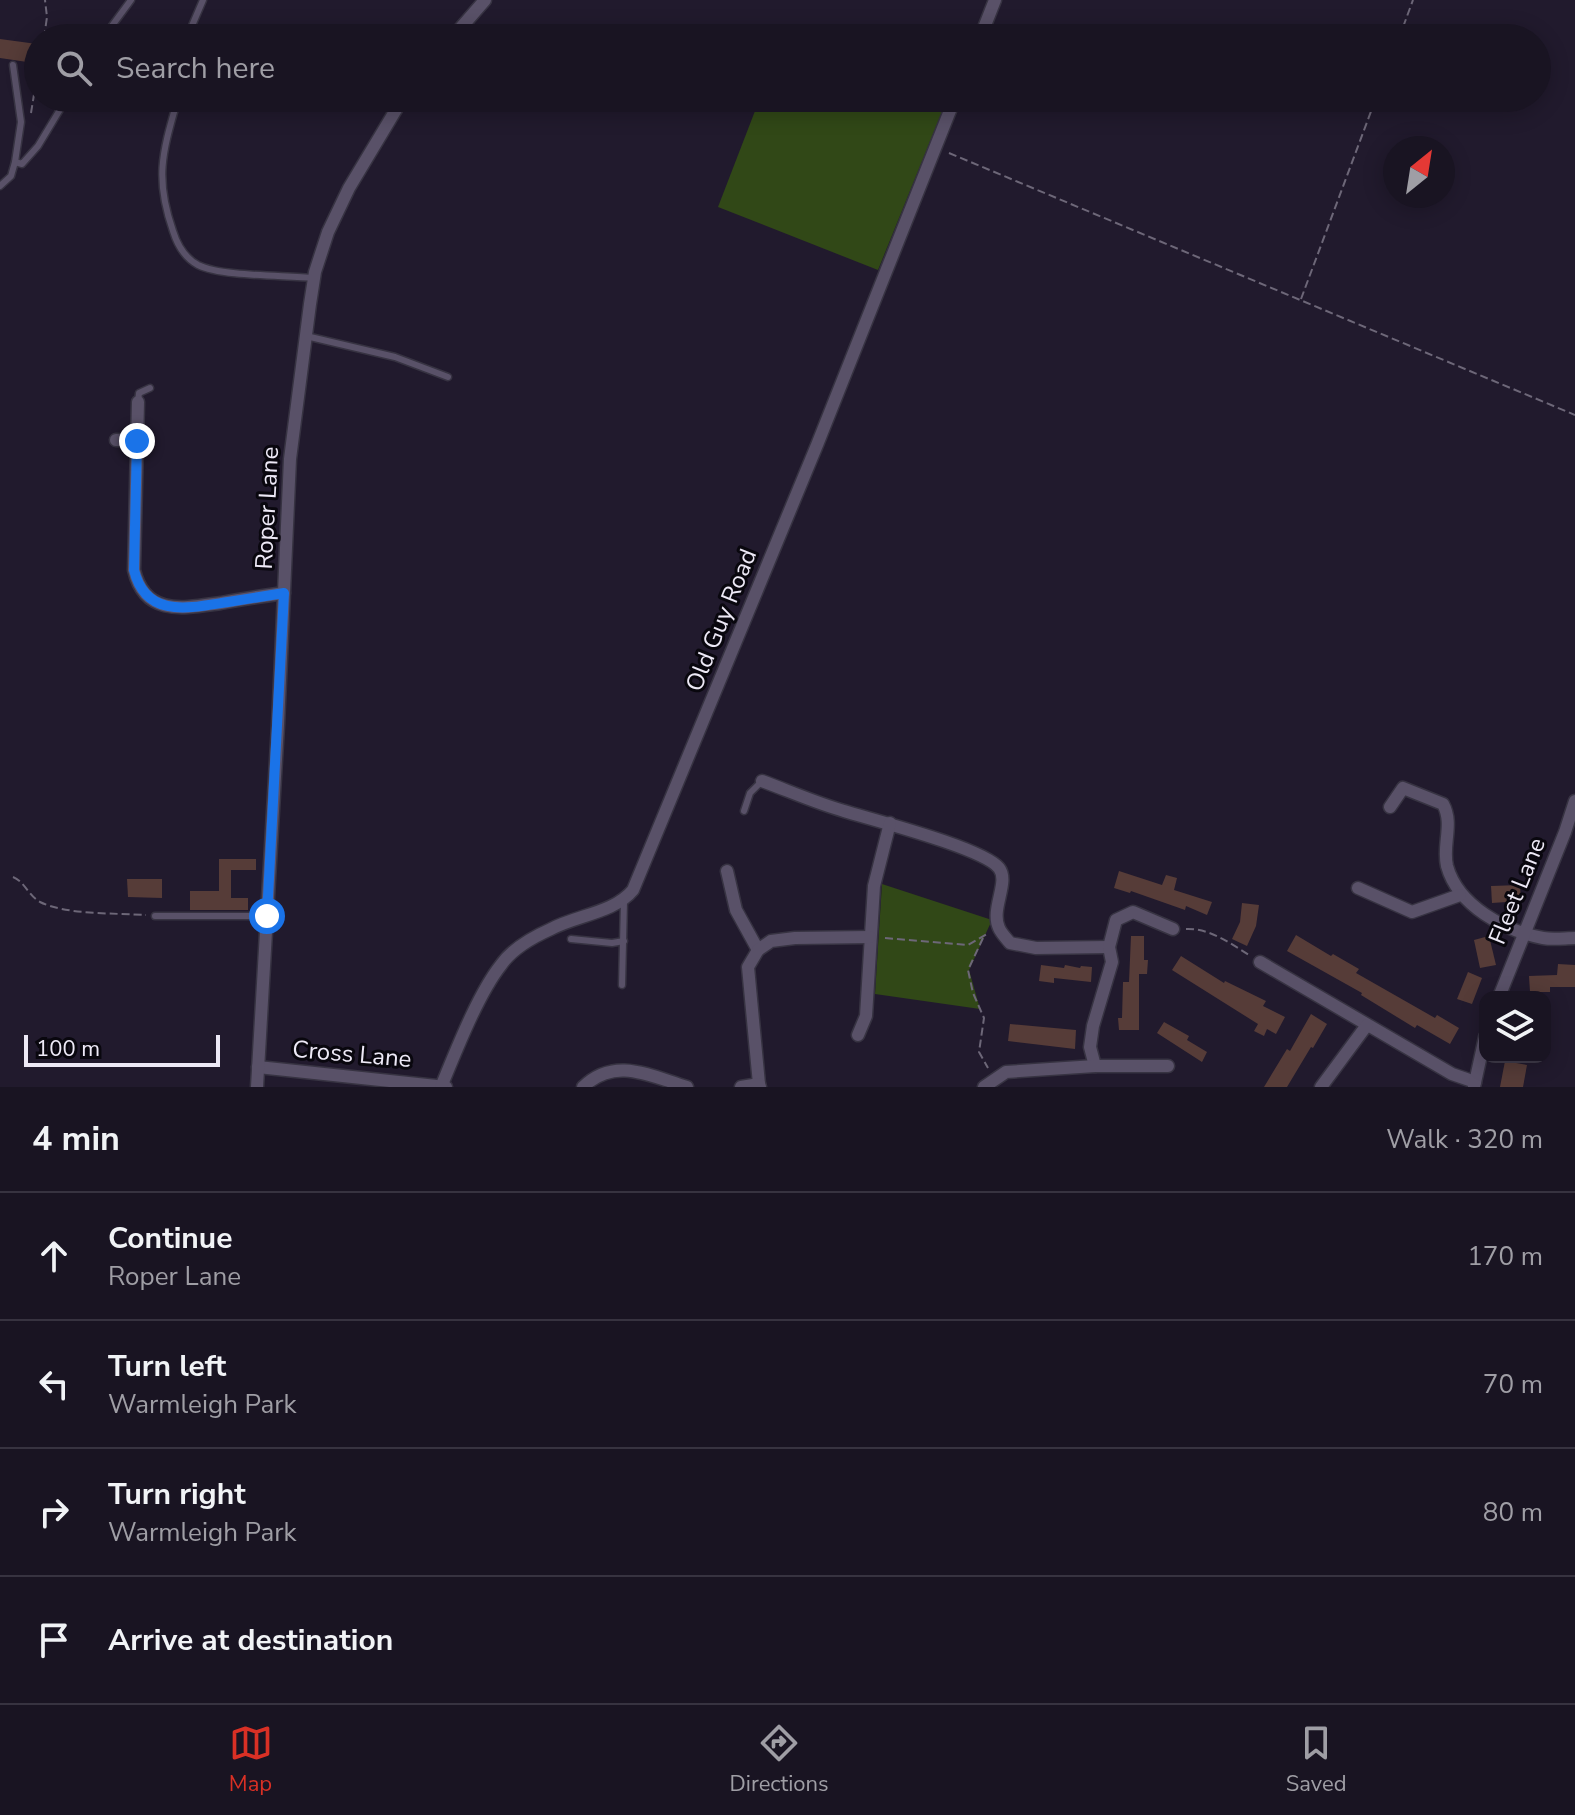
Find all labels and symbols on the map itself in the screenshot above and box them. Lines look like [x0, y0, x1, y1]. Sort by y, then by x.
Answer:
north arrow [1383, 136, 1455, 208]
route end [119, 423, 155, 459]
street label: Roper Lane [248, 446, 286, 570]
street label: Old Guy Road [678, 544, 764, 696]
street label: Fleet Lane [1481, 833, 1553, 949]
route start [249, 898, 285, 934]
scale bar [24, 1031, 220, 1067]
street label: Cross Lane [291, 1033, 413, 1075]

